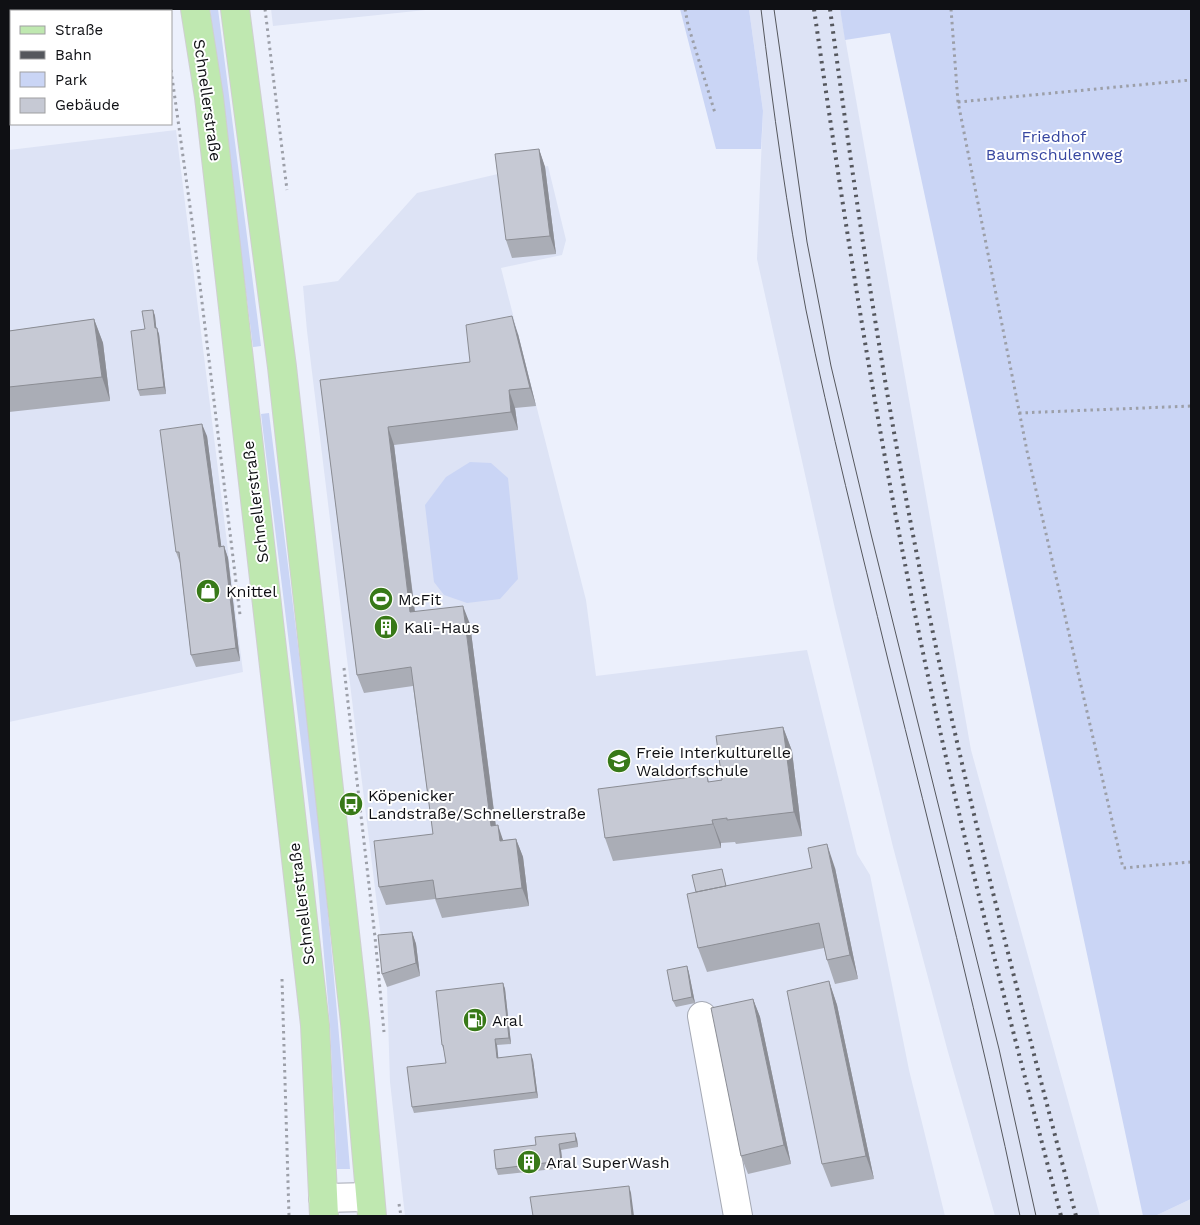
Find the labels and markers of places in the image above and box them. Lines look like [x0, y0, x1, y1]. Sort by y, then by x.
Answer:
shop icon: Knittel [195, 578, 221, 604]
place label: Knittel [226, 582, 277, 601]
sports icon: McFit [368, 586, 394, 612]
place label: McFit [398, 590, 442, 609]
building icon: Kali-Haus [373, 614, 399, 640]
place label: Kali-Haus [404, 618, 480, 637]
place label: Freie Interkulturelle Waldorfschule [636, 743, 791, 780]
school or university icon: Freie Interkulturelle Waldorfschule [606, 748, 632, 774]
place label: Köpenicker Landstraße/Schnellerstraße [368, 786, 586, 823]
bus stop icon: Köpenicker Landstraße/Schnellerstraße [338, 791, 364, 817]
fuel station icon: Aral [462, 1007, 488, 1033]
place label: Aral [492, 1011, 523, 1030]
building icon: Aral SuperWash [516, 1149, 542, 1175]
place label: Aral SuperWash [546, 1153, 670, 1172]

